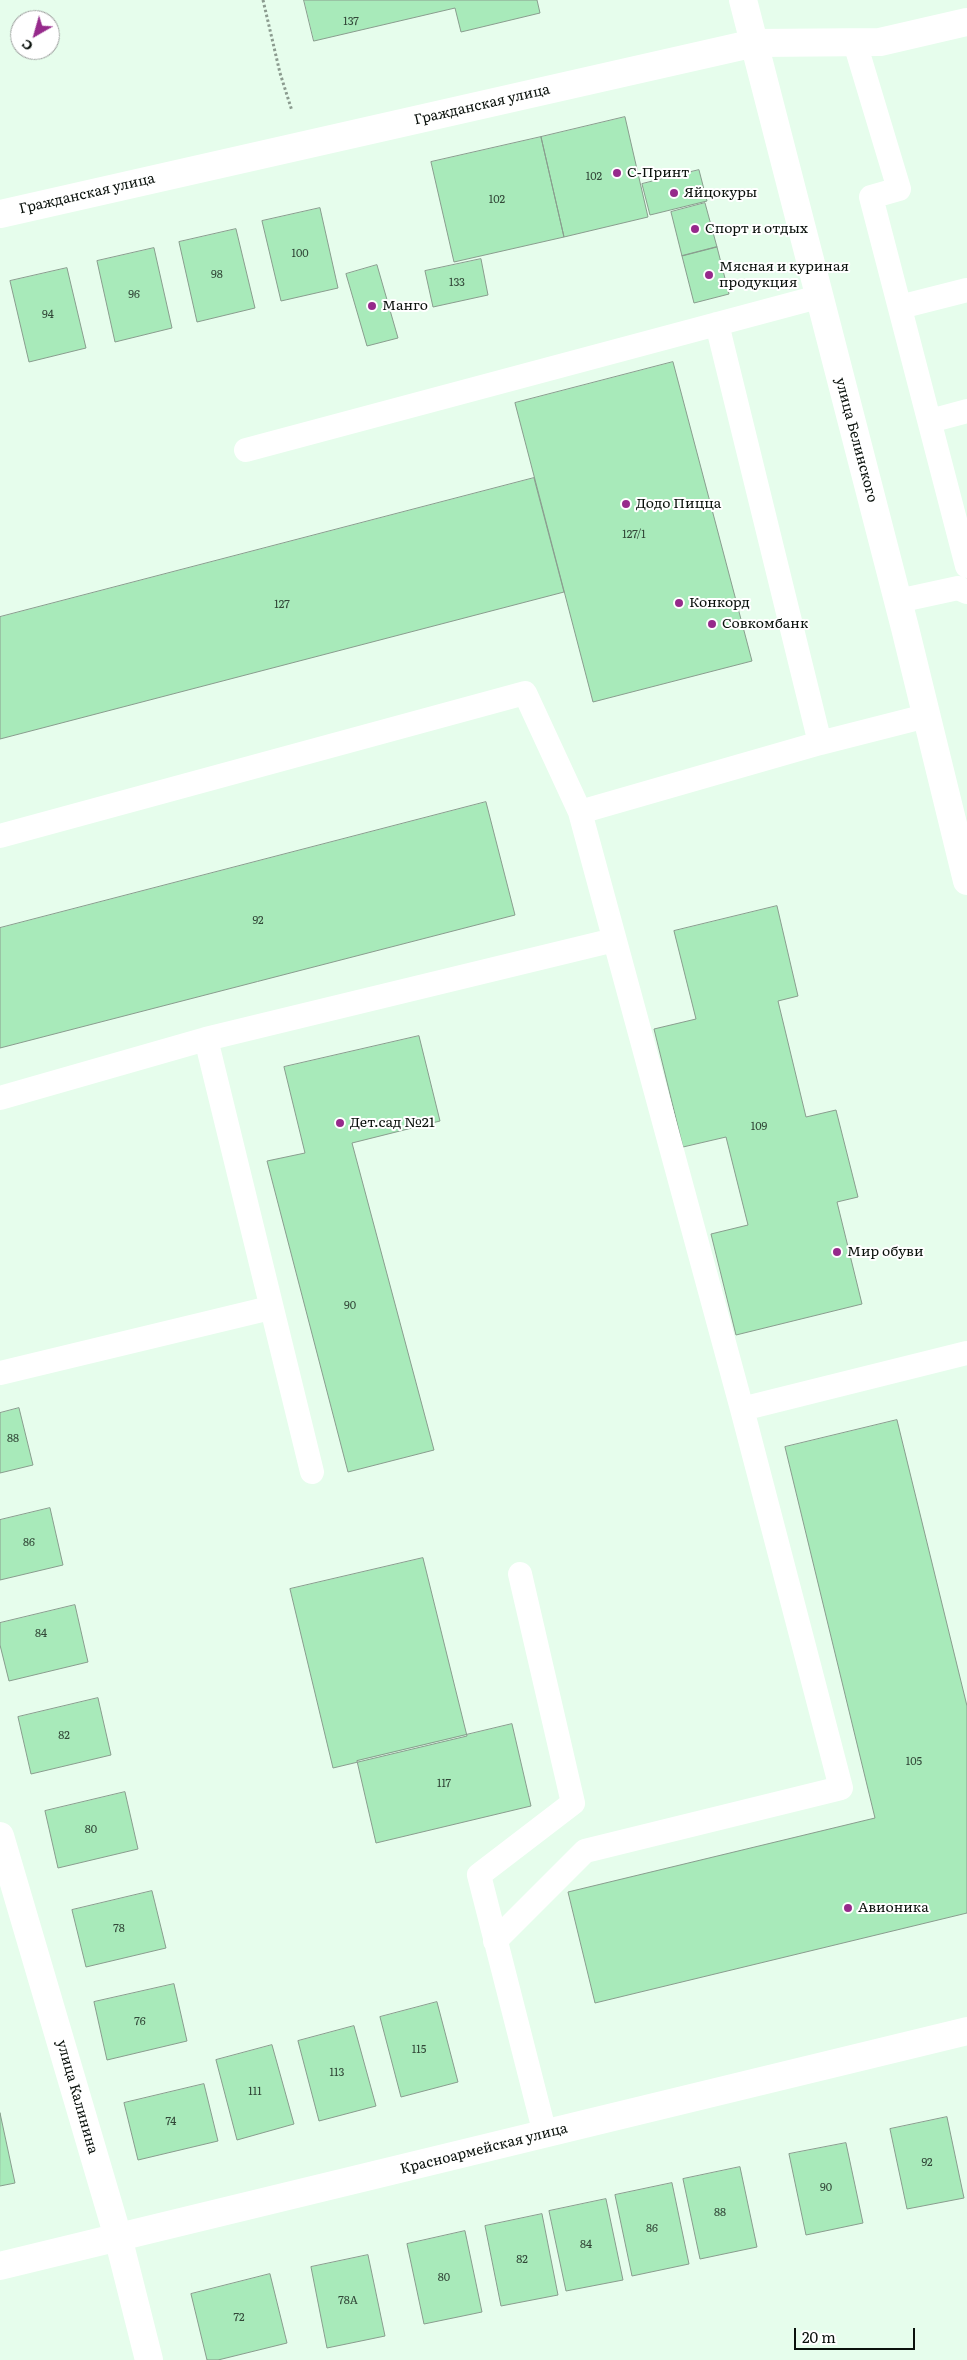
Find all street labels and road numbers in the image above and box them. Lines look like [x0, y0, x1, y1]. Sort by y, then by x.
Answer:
street label: Гражданская улица [413, 81, 551, 129]
street label: Гражданская улица [18, 170, 156, 218]
street label: улица Белинского [831, 376, 881, 504]
street label: улица Калинина [53, 2038, 101, 2156]
street label: Красноармейская улица [399, 2120, 569, 2178]

